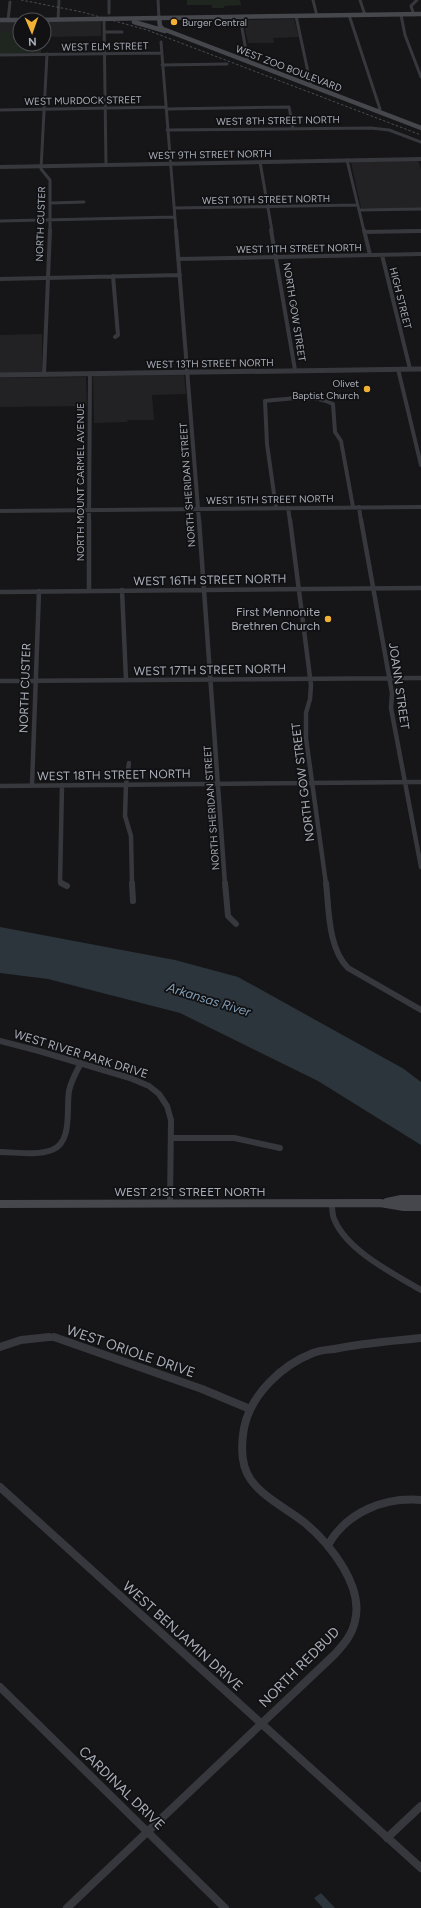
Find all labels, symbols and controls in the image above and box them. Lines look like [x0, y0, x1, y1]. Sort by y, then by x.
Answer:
north arrow [12, 12, 52, 52]
place label: Burger Central [182, 16, 247, 29]
marker: Burger Central [169, 17, 179, 27]
text: N [28, 35, 37, 48]
street label: WEST ELM STREET [61, 39, 149, 54]
street label: WEST ZOO BOULEVARD [234, 42, 344, 95]
street label: WEST MURDOCK STREET [24, 93, 142, 108]
street label: WEST 8TH STREET NORTH [216, 113, 340, 128]
street label: WEST 9TH STREET NORTH [148, 147, 272, 162]
street label: NORTH CUSTER [33, 186, 48, 262]
street label: WEST 10TH STREET NORTH [202, 192, 330, 207]
street label: WEST 11TH STREET NORTH [236, 241, 362, 256]
street label: NORTH GOW STREET [280, 262, 309, 363]
street label: HIGH STREET [387, 266, 415, 331]
street label: WEST 13TH STREET NORTH [146, 356, 274, 371]
place label: Olivet Baptist Church [292, 377, 359, 402]
marker: Olivet Baptist Church [362, 384, 372, 394]
street label: NORTH MOUNT CARMEL AVENUE [74, 403, 87, 561]
street label: NORTH SHERIDAN STREET [177, 422, 198, 548]
street label: WEST 15TH STREET NORTH [206, 492, 334, 507]
street label: WEST 16TH STREET NORTH [133, 572, 287, 588]
place label: First Mennonite Brethren Church [231, 605, 320, 633]
marker: First Mennonite Brethren Church [323, 614, 333, 624]
street label: JOANN STREET [386, 642, 412, 731]
street label: NORTH CUSTER [16, 643, 34, 733]
street label: WEST 17TH STREET NORTH [134, 662, 286, 678]
street label: NORTH GOW STREET [289, 721, 317, 842]
street label: NORTH SHERIDAN STREET [201, 745, 222, 871]
street label: WEST 18TH STREET NORTH [37, 767, 191, 783]
water label: Arkansas River [164, 979, 253, 1019]
street label: WEST RIVER PARK DRIVE [12, 1027, 150, 1081]
street label: WEST 21ST STREET NORTH [114, 1185, 266, 1199]
street label: WEST ORIOLE DRIVE [64, 1321, 197, 1381]
street label: WEST BENJAMIN DRIVE [119, 1578, 246, 1695]
street label: NORTH REDBUD [256, 1624, 343, 1711]
street label: CARDINAL DRIVE [75, 1743, 168, 1834]

